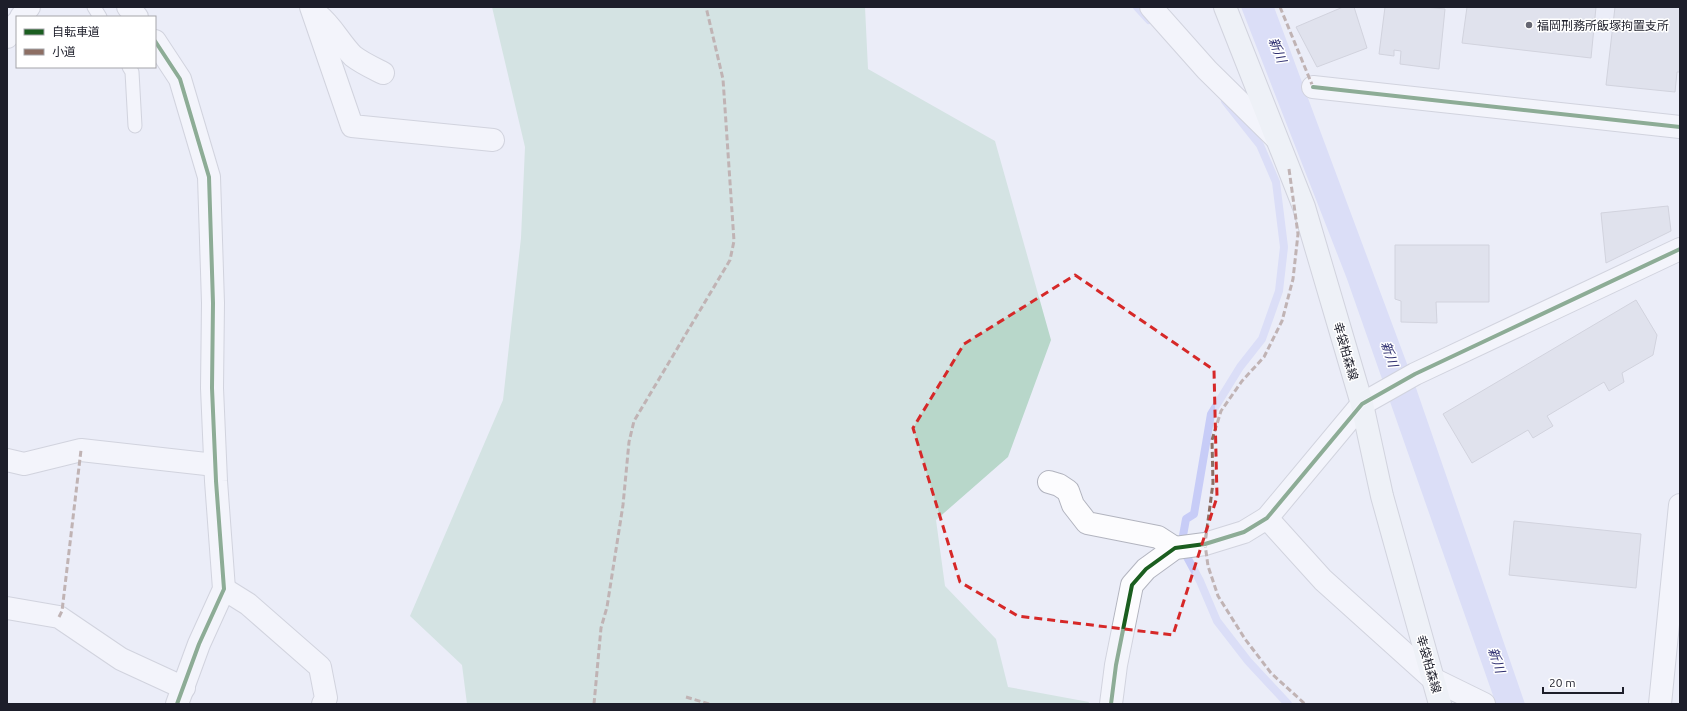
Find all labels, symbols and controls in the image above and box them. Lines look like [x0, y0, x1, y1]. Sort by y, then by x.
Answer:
legend [16, 16, 156, 68]
place label: 福岡刑務所飯塚拘置支所 [1537, 19, 1669, 32]
marker: 福岡刑務所飯塚拘置支所 [1524, 20, 1534, 30]
text: 自転車道 [52, 25, 100, 38]
water label: 新川 [1267, 35, 1290, 67]
text: 小道 [52, 45, 76, 58]
street label: 幸袋柏森線 [1331, 320, 1361, 382]
water label: 新川 [1379, 339, 1401, 370]
street label: 幸袋柏森線 [1414, 633, 1444, 695]
water label: 新川 [1486, 645, 1508, 676]
scale bar [1543, 669, 1623, 695]
text: 20 m [1549, 676, 1576, 689]

